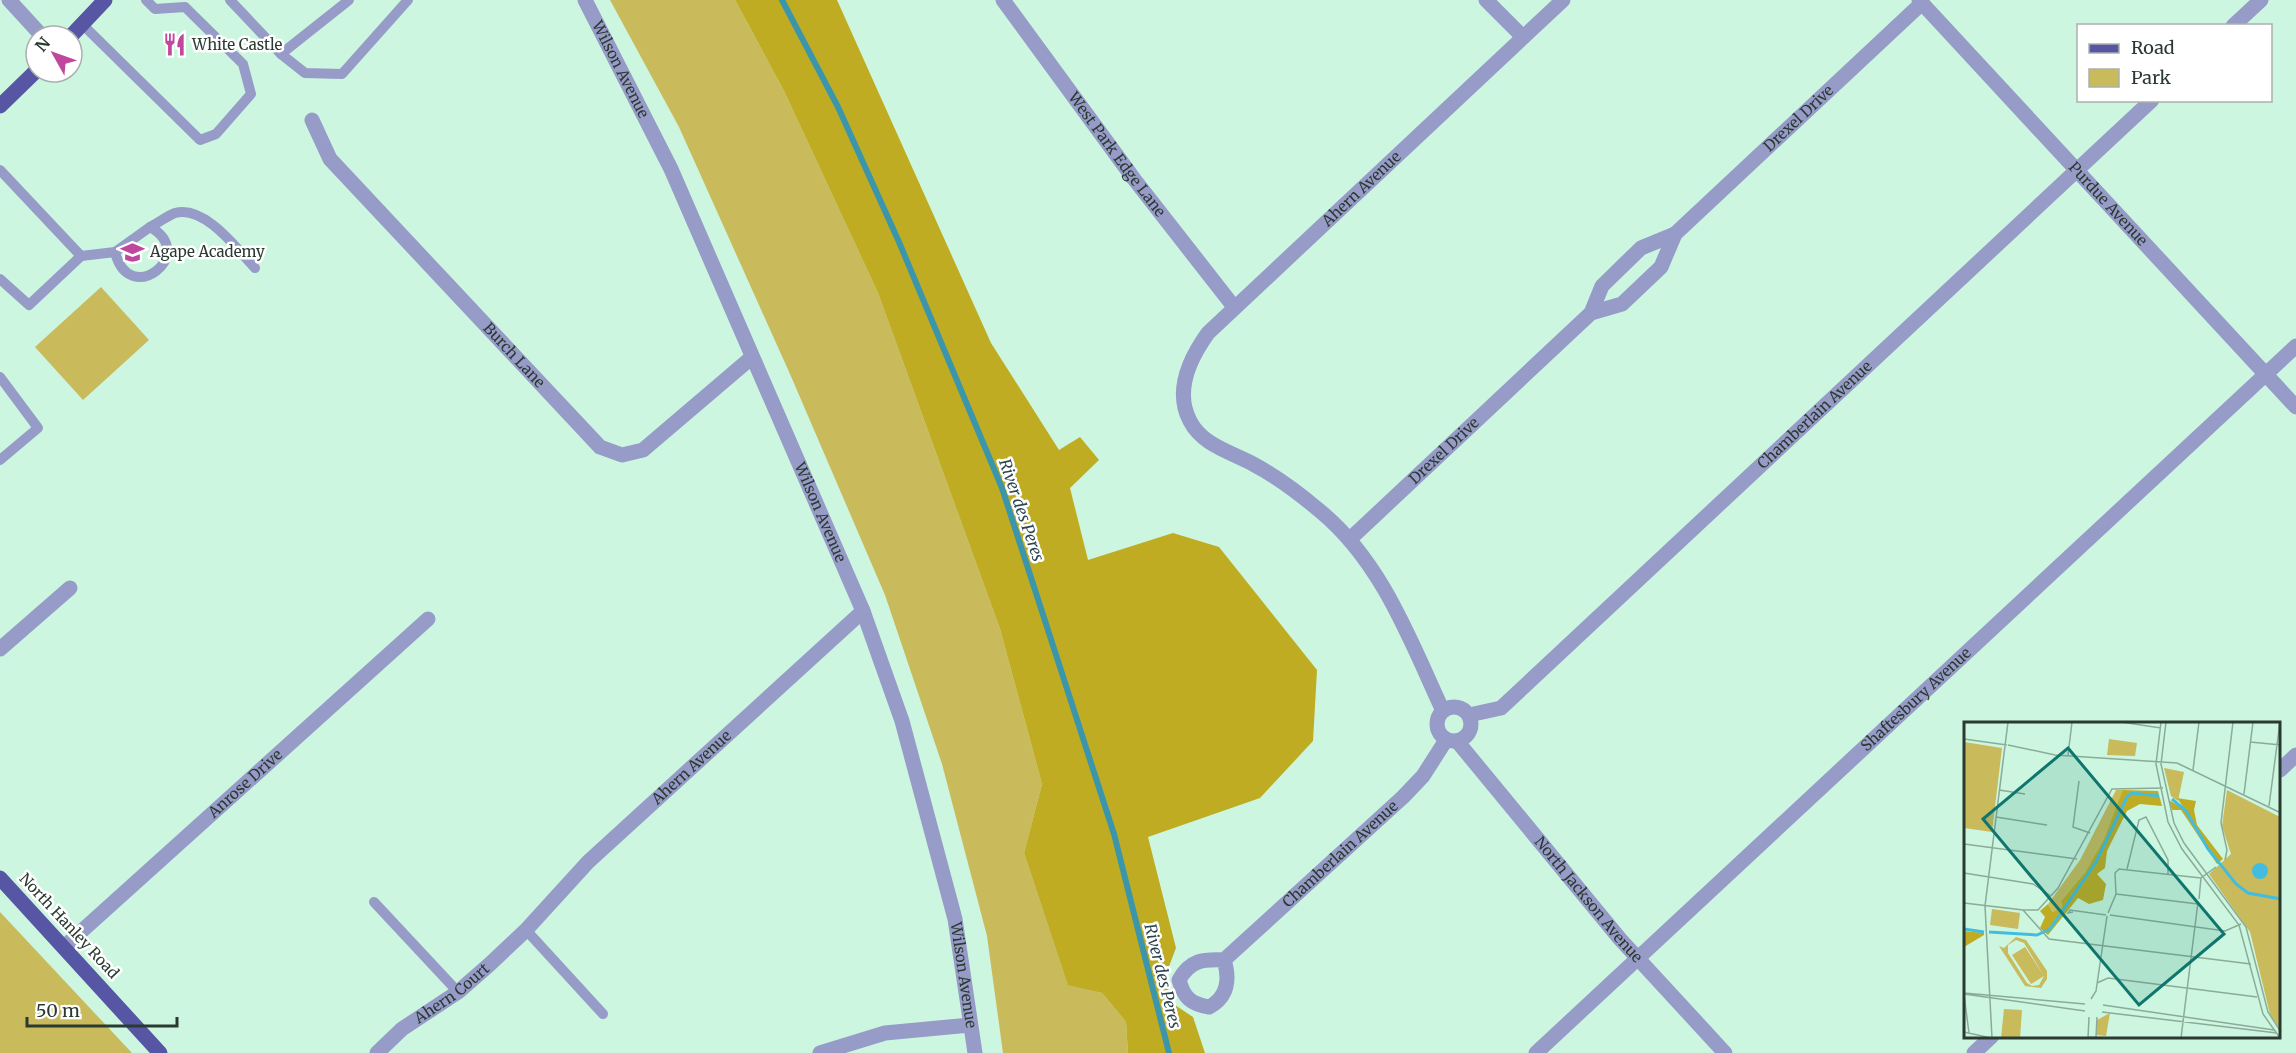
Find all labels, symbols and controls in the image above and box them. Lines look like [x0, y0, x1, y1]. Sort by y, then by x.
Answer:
street label: Wilson Avenue [588, 17, 654, 121]
north arrow [24, 24, 84, 84]
legend [2077, 24, 2272, 102]
restaurant icon: White Castle [161, 32, 187, 58]
text: N [31, 33, 54, 56]
place label: White Castle [191, 35, 283, 54]
text: Road [2131, 36, 2175, 59]
text: Park [2131, 66, 2172, 89]
street label: Drexel Drive [1759, 81, 1837, 155]
street label: West Park Edge Lane [1064, 87, 1170, 221]
street label: Ahern Avenue [1317, 147, 1405, 231]
street label: Purdue Avenue [2065, 158, 2152, 250]
school or university icon: Agape Academy [119, 239, 145, 265]
place label: Agape Academy [149, 242, 265, 261]
street label: Burch Lane [479, 318, 550, 392]
street label: Chamberlain Avenue [1753, 356, 1876, 473]
street label: Drexel Drive [1405, 413, 1483, 488]
water label: River des Peres [995, 456, 1049, 564]
street label: Wilson Avenue [790, 459, 851, 565]
street label: Shaftesbury Avenue [1857, 643, 1975, 755]
inset map [1964, 722, 2281, 1038]
street label: Ahern Avenue [647, 726, 735, 809]
street label: Anrose Drive [203, 745, 286, 822]
street label: Chamberlain Avenue [1278, 796, 1402, 911]
street label: North Jackson Avenue [1531, 832, 1647, 966]
street label: North Hanley Road [16, 869, 123, 982]
street label: Wilson Avenue [946, 920, 981, 1029]
water label: River des Peres [1140, 922, 1186, 1031]
street label: Ahern Court [410, 959, 493, 1028]
scale bar [27, 990, 177, 1028]
text: 50 m [36, 999, 80, 1022]

